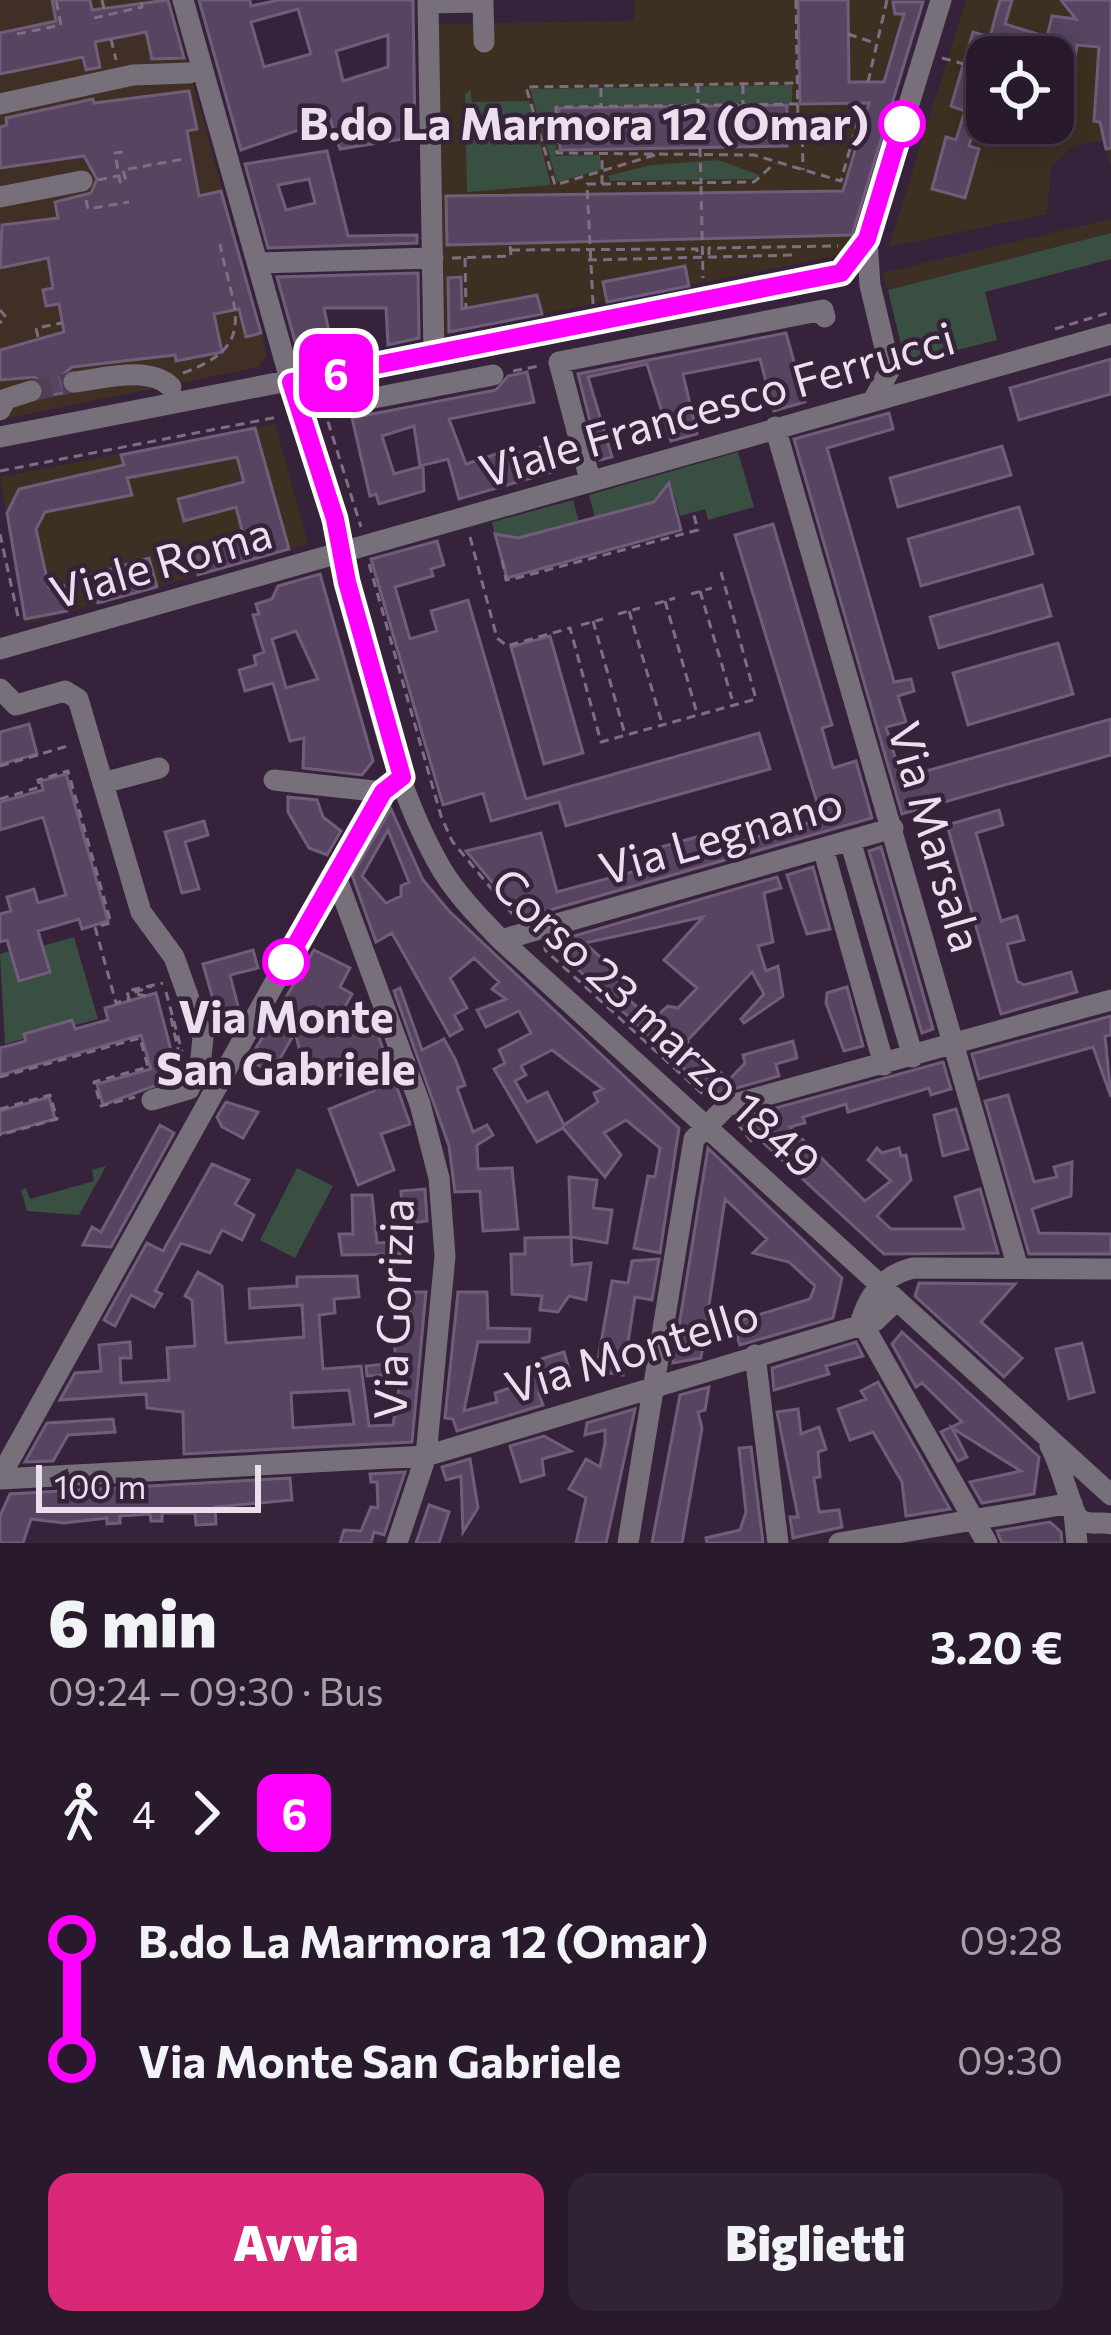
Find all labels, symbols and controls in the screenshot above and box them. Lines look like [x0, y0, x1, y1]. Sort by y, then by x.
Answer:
map controls [966, 36, 1074, 144]
button: locate [966, 36, 1074, 144]
place label: B.do La Marmora 12 (Omar) [299, 94, 869, 149]
marker: B.do La Marmora 12 (Omar) [880, 102, 924, 146]
street label: Viale Francesco Ferrucci [472, 308, 960, 497]
line badge: 6 [297, 334, 375, 412]
text: 6 [323, 347, 349, 399]
street label: Viale Roma [43, 503, 278, 618]
street label: Via Marsala [878, 715, 996, 958]
street label: Via Legnano [592, 773, 848, 895]
street label: Corso 23 marzo 1849 [482, 855, 834, 1188]
marker: Via Monte San Gabriele [264, 940, 308, 984]
place label: Via Monte San Gabriele [156, 987, 416, 1094]
street label: Via Gorizia [360, 1197, 423, 1421]
street label: Via Montello [498, 1284, 765, 1413]
scale bar [36, 1459, 261, 1512]
text: 100 m [54, 1465, 146, 1506]
text: 6 min [48, 1580, 217, 1661]
text: 3.20 € [930, 1618, 1063, 1673]
text: 09:24 – 09:30 · Bus [48, 1666, 383, 1714]
icon: walk [48, 1780, 114, 1846]
icon: forward [173, 1780, 239, 1846]
text: 6 [281, 1787, 307, 1839]
text: 4 [132, 1789, 155, 1837]
text: B.do La Marmora 12 (Omar) [138, 1912, 708, 1967]
text: 09:28 [959, 1915, 1063, 1963]
text: Via Monte San Gabriele [138, 2032, 621, 2087]
text: 09:30 [957, 2035, 1063, 2083]
button: Avvia [48, 2173, 544, 2311]
button: Biglietti [568, 2173, 1063, 2311]

